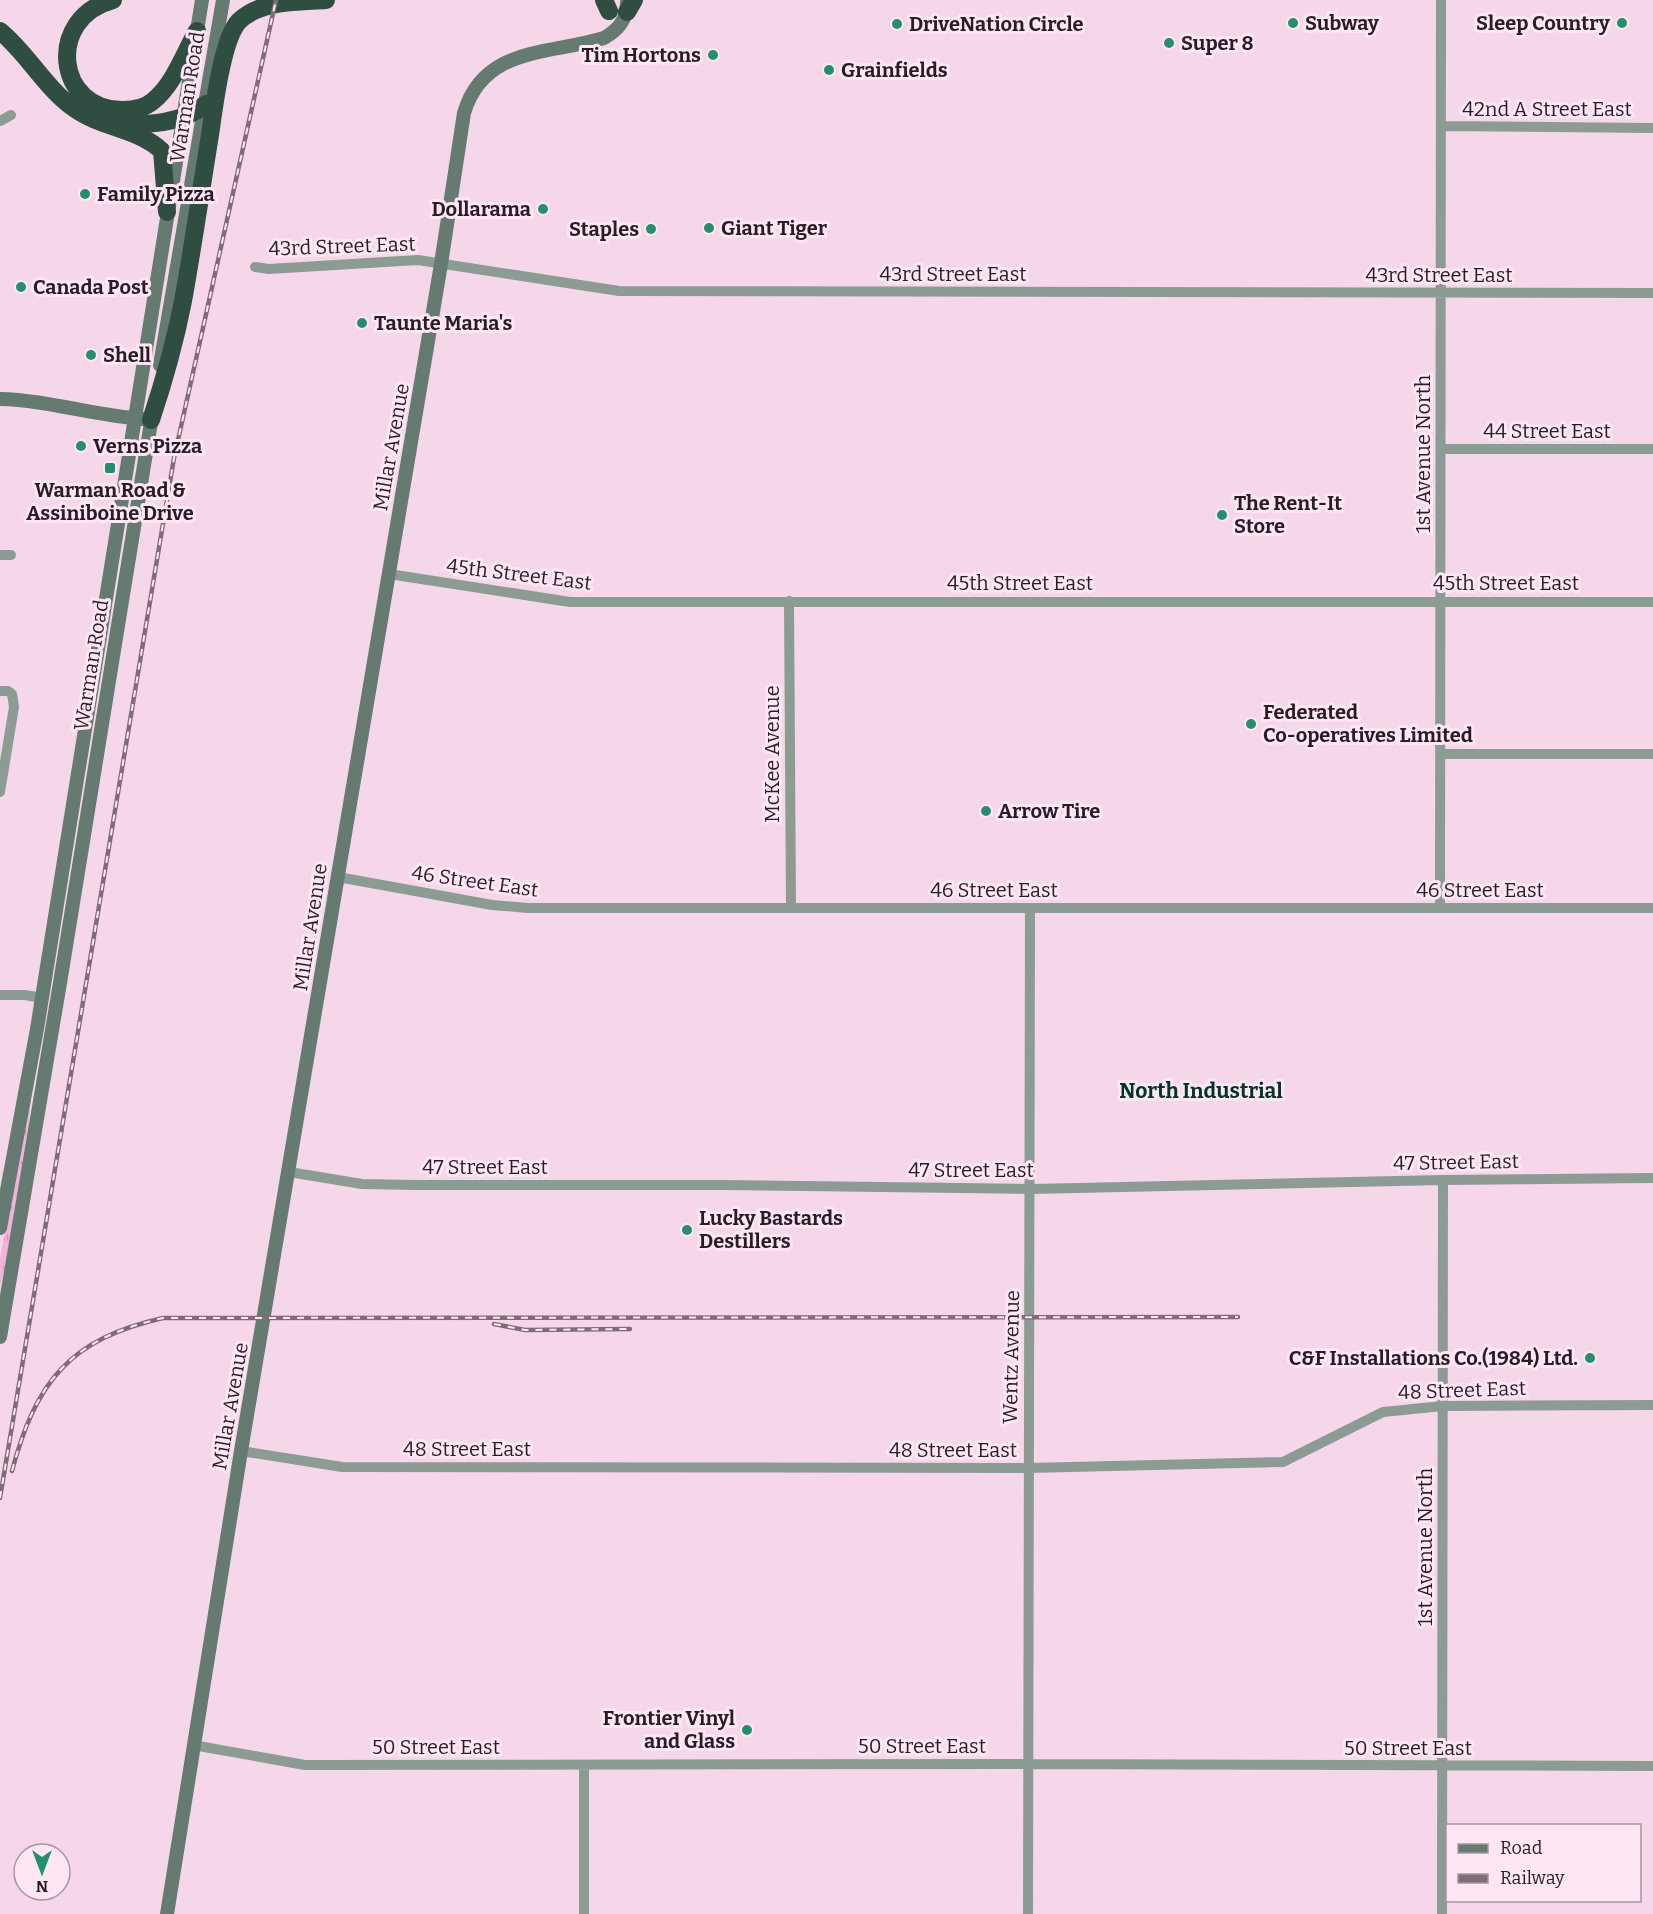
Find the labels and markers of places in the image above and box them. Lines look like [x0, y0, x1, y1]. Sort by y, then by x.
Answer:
place label: Subway [1305, 11, 1380, 35]
place label: Sleep Country [1476, 11, 1611, 35]
place label: DriveNation Circle [909, 12, 1084, 36]
marker: Subway [1286, 16, 1300, 30]
marker: Sleep Country [1615, 16, 1629, 30]
marker: DriveNation Circle [890, 17, 904, 31]
place label: Super 8 [1181, 31, 1254, 55]
marker: Super 8 [1162, 36, 1176, 50]
place label: Tim Hortons [582, 43, 701, 67]
marker: Tim Hortons [706, 48, 720, 62]
place label: Grainfields [841, 58, 948, 82]
marker: Grainfields [822, 63, 836, 77]
place label: Family Pizza [97, 182, 215, 206]
marker: Family Pizza [78, 187, 92, 201]
place label: Dollarama [431, 197, 531, 221]
marker: Dollarama [536, 202, 550, 216]
place label: Giant Tiger [721, 216, 828, 240]
place label: Staples [569, 217, 639, 241]
marker: Giant Tiger [702, 221, 716, 235]
marker: Staples [644, 222, 658, 236]
place label: Canada Post [33, 275, 149, 299]
marker: Canada Post [14, 280, 28, 294]
place label: Taunte Maria's [374, 311, 512, 335]
marker: Taunte Maria's [355, 316, 369, 330]
place label: Shell [103, 343, 151, 367]
marker: Shell [84, 348, 98, 362]
place label: Verns Pizza [93, 434, 202, 458]
marker: Verns Pizza [74, 439, 88, 453]
marker: Warman Road & Assiniboine Drive [103, 461, 117, 475]
place label: Warman Road & Assiniboine Drive [26, 478, 194, 525]
place label: The Rent-It Store [1234, 491, 1342, 538]
marker: The Rent-It Store [1215, 508, 1229, 522]
place label: Federated Co-operatives Limited [1263, 700, 1473, 747]
marker: Federated Co-operatives Limited [1244, 717, 1258, 731]
place label: Arrow Tire [998, 799, 1100, 823]
marker: Arrow Tire [979, 804, 993, 818]
place label: Lucky Bastards Destillers [699, 1206, 843, 1253]
marker: Lucky Bastards Destillers [680, 1223, 694, 1237]
place label: C&F Installations Co.(1984) Ltd. [1289, 1346, 1578, 1370]
marker: C&F Installations Co.(1984) Ltd. [1583, 1351, 1597, 1365]
place label: Frontier Vinyl and Glass [603, 1706, 735, 1753]
marker: Frontier Vinyl and Glass [740, 1723, 754, 1737]

